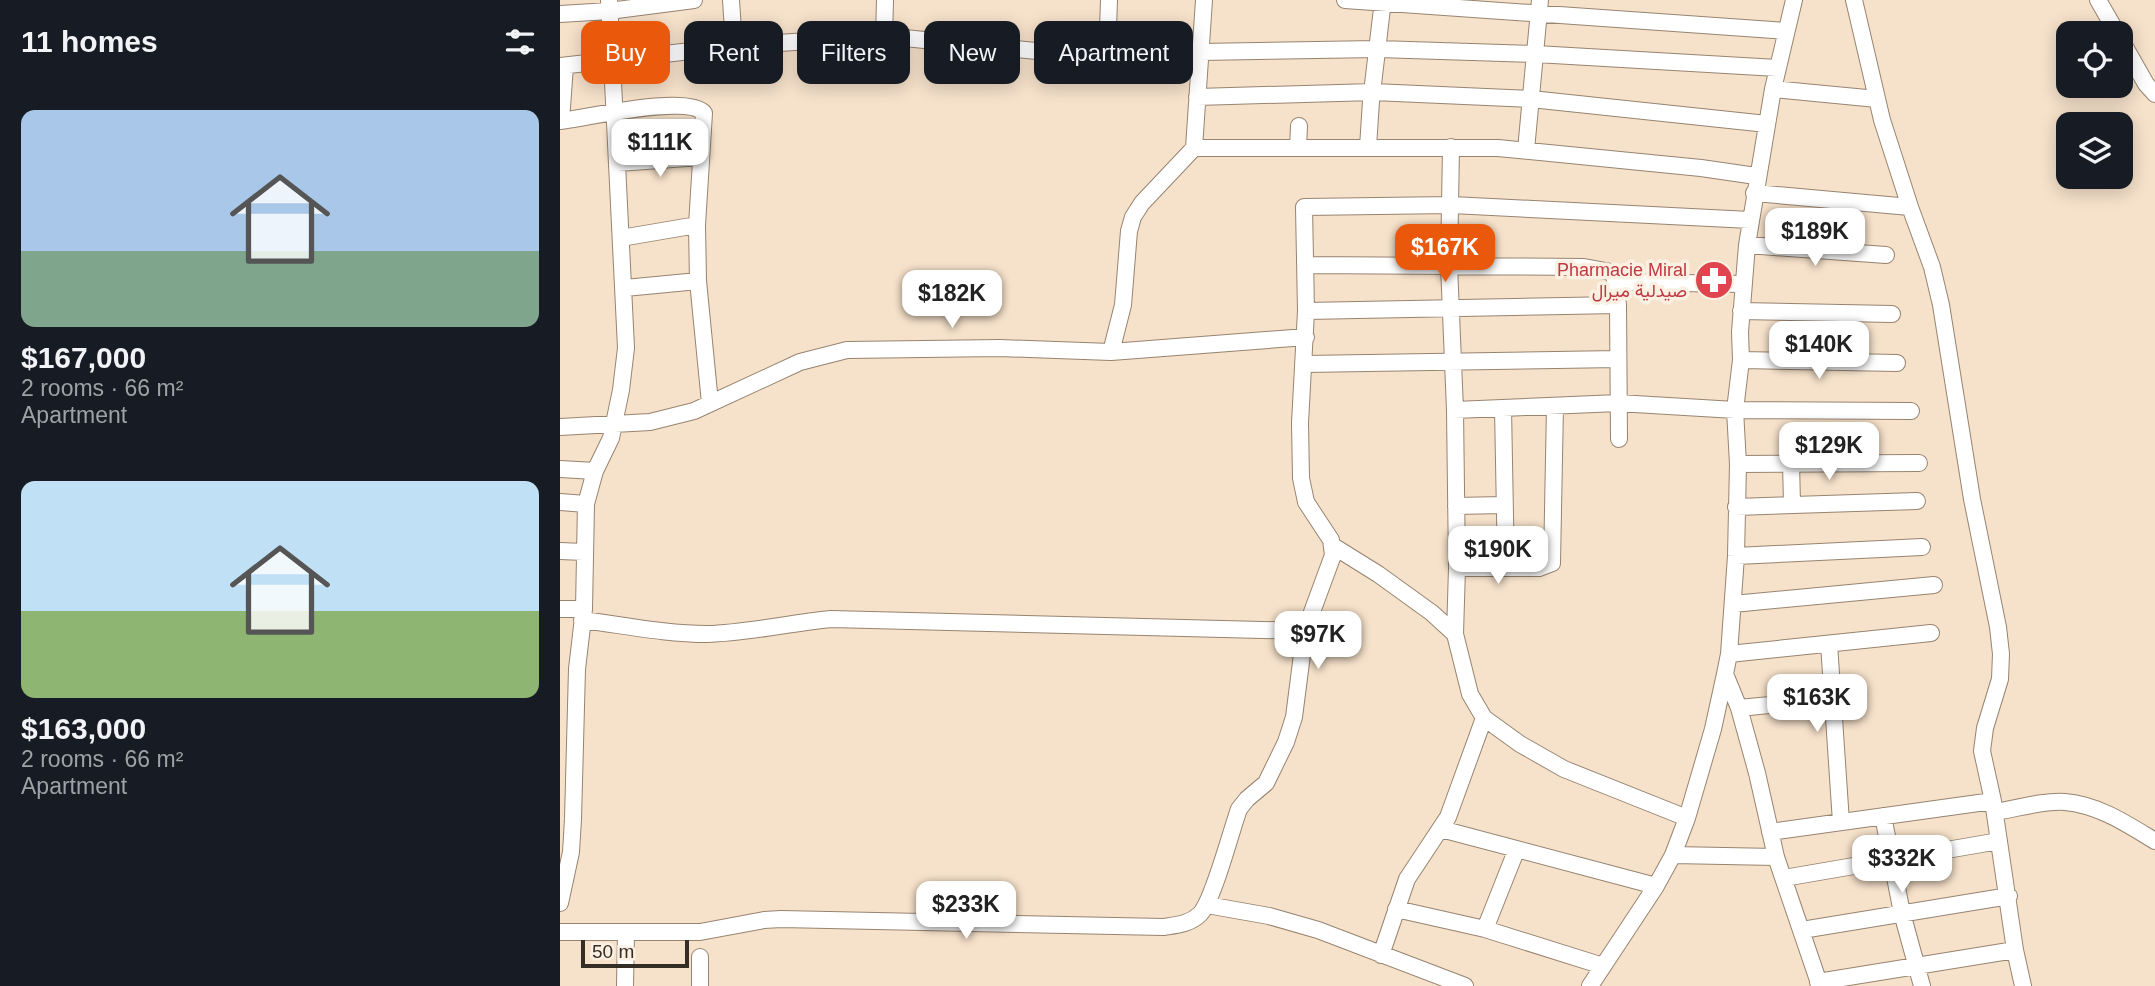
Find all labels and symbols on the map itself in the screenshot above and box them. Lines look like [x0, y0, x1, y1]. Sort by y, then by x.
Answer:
pin: $111K [611, 120, 709, 179]
pin: $189K [1766, 208, 1864, 268]
pin: $167K [1396, 224, 1494, 284]
pharmacy icon: Pharmacie Miral صيدلية ميرال [1693, 259, 1735, 301]
place label: Pharmacie Miral صيدلية ميرال [1557, 260, 1687, 302]
pin: $182K [903, 270, 1001, 330]
pin: $140K [1770, 322, 1868, 381]
pin: $129K [1780, 422, 1878, 482]
pin: $190K [1449, 526, 1547, 586]
pin: $97K [1277, 612, 1359, 671]
pin: $163K [1768, 674, 1866, 734]
pin: $332K [1853, 836, 1951, 895]
pin: $233K [917, 881, 1015, 941]
scale bar [581, 937, 690, 969]

